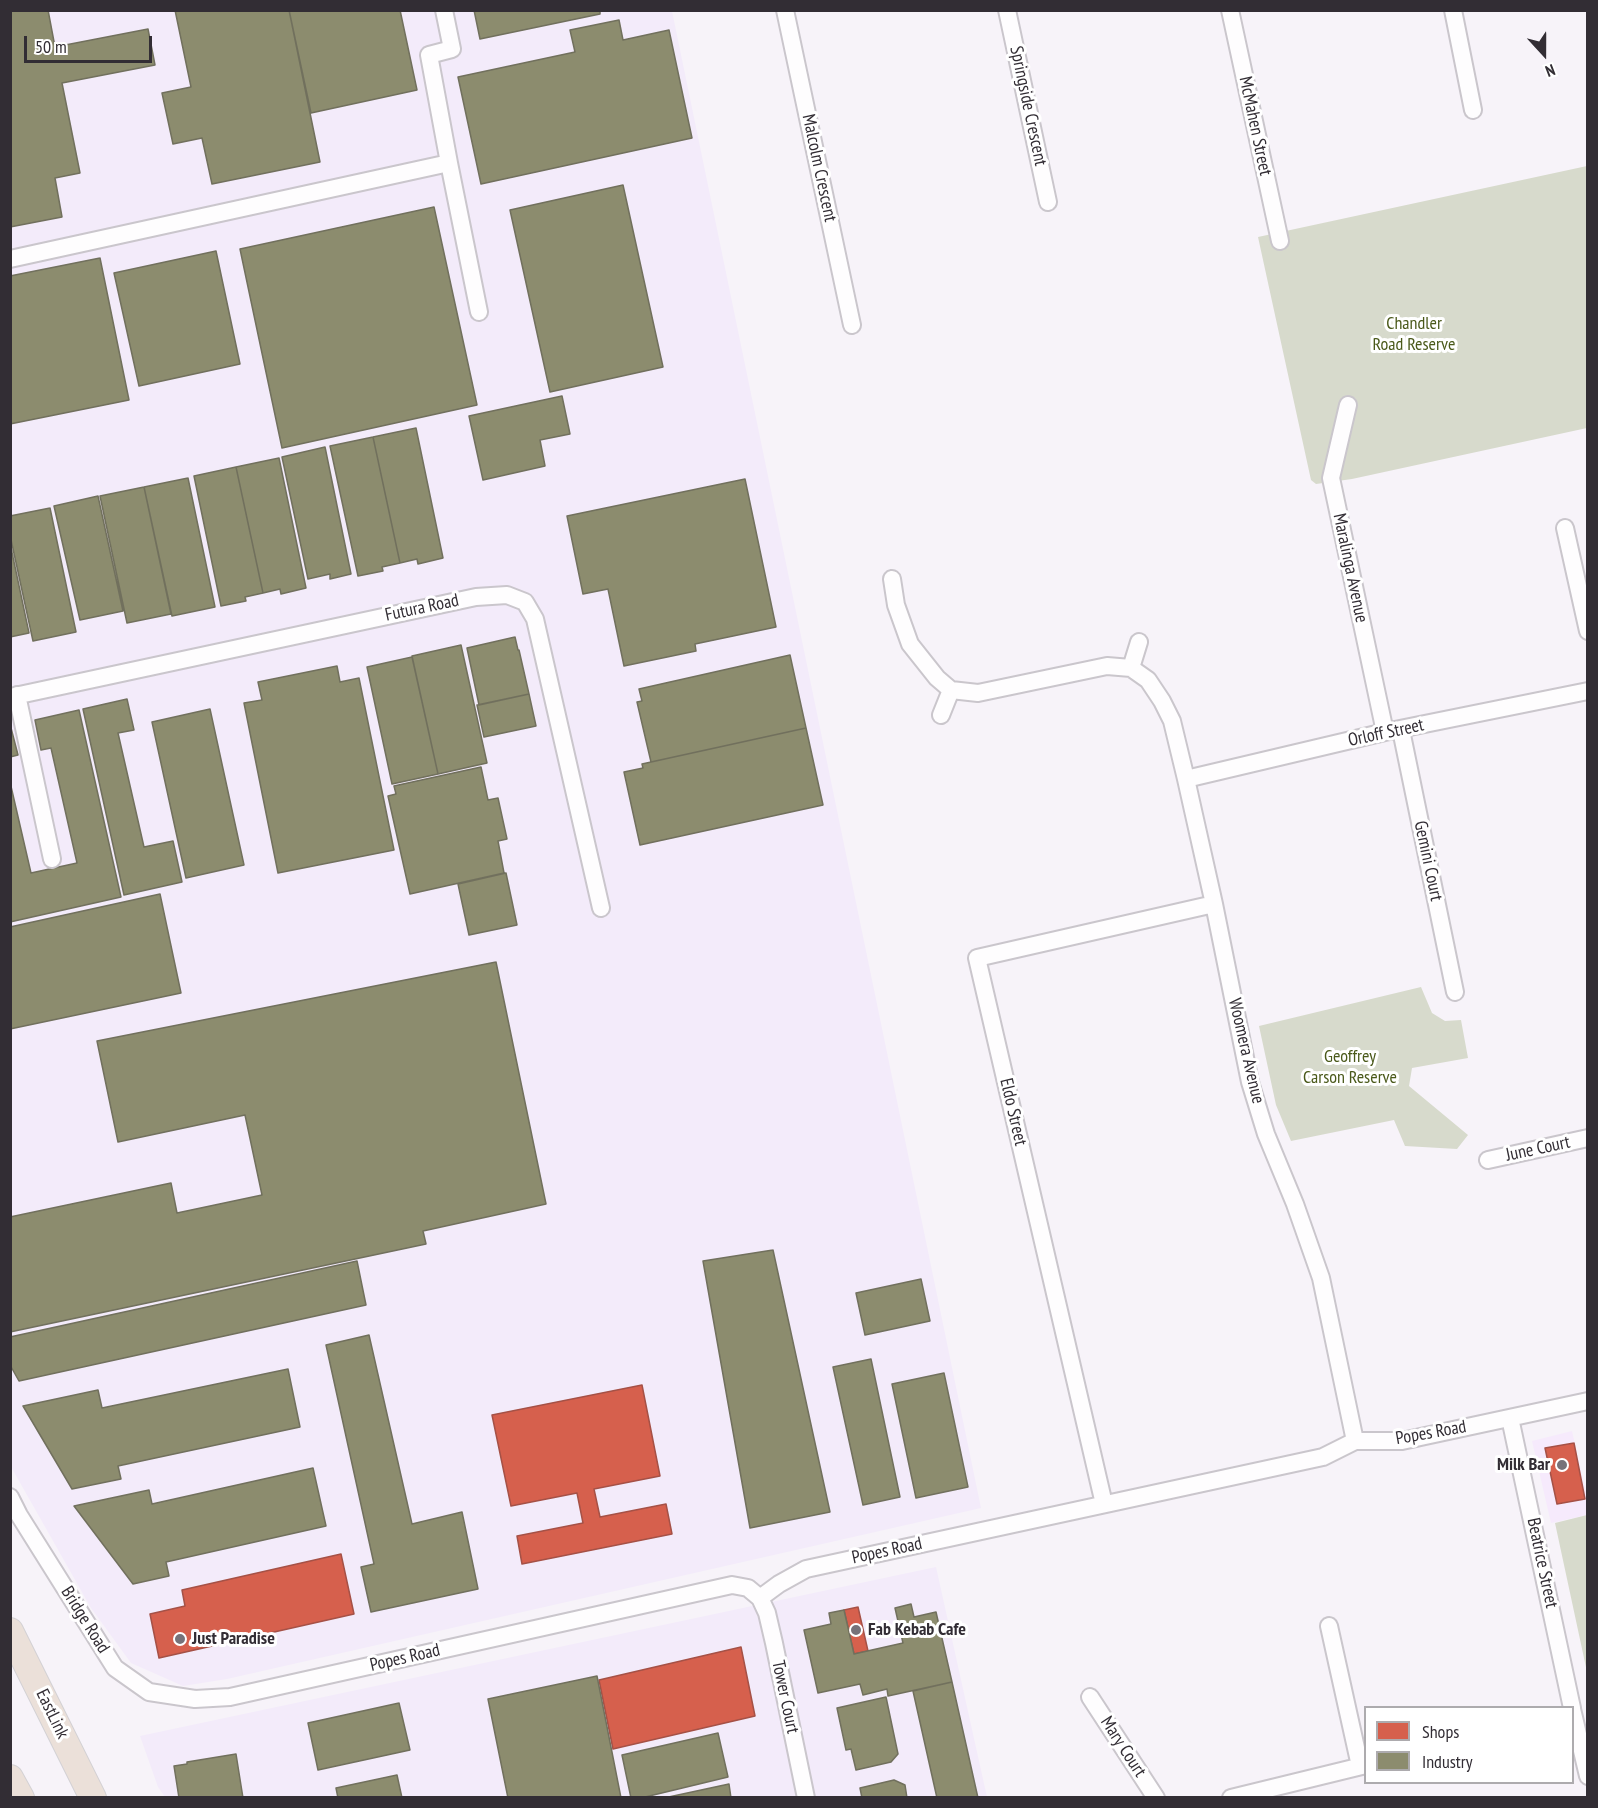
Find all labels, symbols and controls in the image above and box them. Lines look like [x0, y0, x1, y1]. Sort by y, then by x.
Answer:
scale bar [27, 24, 154, 62]
north arrow [1514, 24, 1574, 84]
text: 50 m [35, 35, 67, 58]
street label: Springside Crescent [1005, 44, 1051, 168]
text: N [1543, 60, 1558, 82]
street label: McMahen Street [1234, 74, 1276, 178]
street label: Malcolm Crescent [797, 112, 841, 224]
park label: Chandler Road Reserve [1373, 313, 1455, 356]
street label: Maralinga Avenue [1328, 511, 1372, 625]
street label: Futura Road [383, 590, 461, 626]
street label: Orloff Street [1346, 714, 1426, 752]
street label: Gemini Court [1409, 819, 1447, 903]
street label: Woomera Avenue [1223, 996, 1269, 1106]
park label: Geoffrey Carson Reserve [1303, 1046, 1397, 1088]
street label: Eldo Street [995, 1076, 1031, 1148]
street label: June Court [1504, 1132, 1572, 1166]
street label: Popes Road [1394, 1416, 1468, 1450]
place label: Milk Bar [1497, 1454, 1550, 1476]
marker: Milk Bar [1555, 1458, 1569, 1472]
street label: Beatrice Street [1522, 1516, 1562, 1610]
street label: Popes Road [850, 1533, 924, 1569]
street label: Bridge Road [56, 1583, 114, 1657]
place label: Fab Kebab Cafe [868, 1619, 966, 1641]
marker: Fab Kebab Cafe [849, 1623, 863, 1637]
place label: Just Paradise [192, 1628, 275, 1650]
marker: Just Paradise [173, 1632, 187, 1646]
street label: Popes Road [368, 1639, 442, 1677]
street label: Tower Court [767, 1659, 803, 1735]
street label: EastLink [31, 1686, 73, 1742]
legend [1364, 1706, 1574, 1784]
street label: Mary Court [1095, 1713, 1151, 1781]
text: Shops [1422, 1720, 1459, 1743]
text: Industry [1422, 1750, 1472, 1773]

